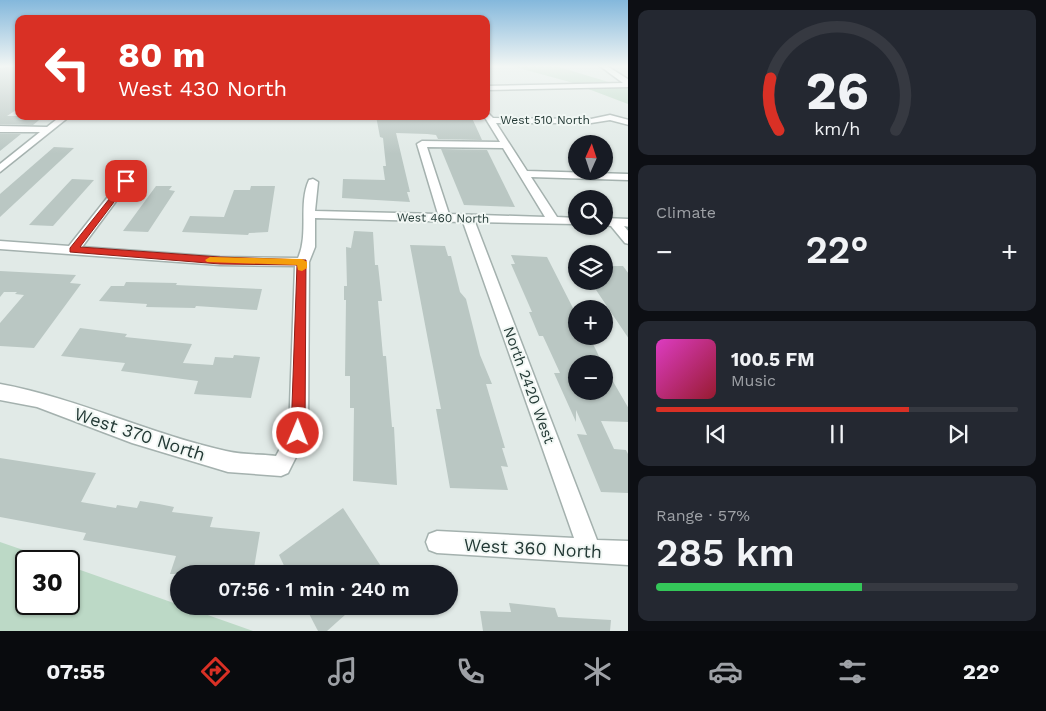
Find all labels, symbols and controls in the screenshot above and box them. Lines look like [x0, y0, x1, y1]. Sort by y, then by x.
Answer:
text: 80 m [118, 34, 205, 76]
icon: left [35, 35, 100, 100]
text: 26 [805, 61, 869, 122]
text: West 430 North [118, 76, 287, 101]
street label: West 510 North [500, 113, 590, 127]
text: km/h [814, 118, 860, 139]
north arrow [568, 135, 612, 180]
map controls [568, 135, 613, 400]
pin [105, 160, 147, 202]
icon: arrive [112, 167, 140, 195]
button: search [568, 190, 613, 235]
text: Climate [656, 203, 716, 222]
street label: West 460 North [397, 210, 489, 226]
text: 22° [805, 228, 869, 272]
text: − [656, 235, 673, 268]
text: + [1001, 235, 1018, 268]
button: layers [568, 245, 613, 290]
button: + [568, 300, 613, 345]
street label: North 2420 West [499, 324, 559, 447]
text: 100.5 FM [731, 348, 814, 371]
button: − [568, 355, 613, 400]
text: Music [731, 371, 776, 390]
street label: West 370 North [72, 403, 208, 465]
position arrow [271, 406, 323, 458]
icon: previous [702, 420, 730, 448]
icon: pause [823, 420, 851, 448]
icon: next [944, 420, 972, 448]
text: Range · 57% [656, 506, 750, 525]
text: 285 km [656, 531, 795, 575]
street label: West 360 North [463, 534, 603, 562]
speed limit sign: 30 [15, 550, 80, 615]
text: 07:56 · 1 min · 240 m [218, 578, 410, 601]
icon: directions [198, 654, 233, 689]
icon: music [325, 654, 360, 689]
icon: phone [453, 654, 488, 689]
icon: climate [580, 654, 615, 689]
icon: car [708, 654, 743, 689]
icon: filters [835, 654, 870, 689]
text: 07:55 [46, 659, 105, 684]
text: 22° [963, 659, 1000, 684]

